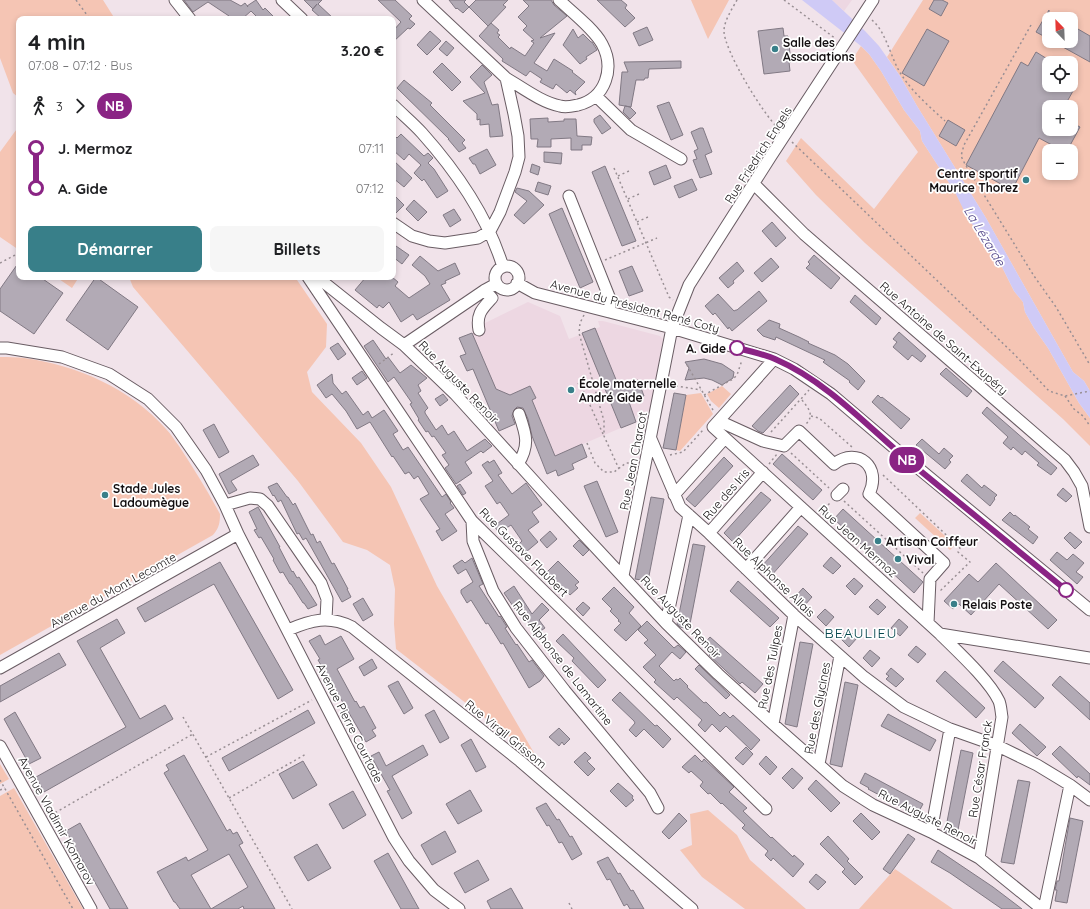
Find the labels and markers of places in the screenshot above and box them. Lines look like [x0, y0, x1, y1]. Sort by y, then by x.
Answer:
place label: Salle des Associations [783, 35, 855, 64]
marker: Salle des Associations [770, 44, 780, 54]
place label: Centre sportif Maurice Thorez [929, 166, 1019, 195]
marker: Centre sportif Maurice Thorez [1021, 175, 1031, 185]
marker: A. Gide [729, 340, 745, 356]
place label: A. Gide [686, 341, 726, 356]
place label: École maternelle André Gide [579, 376, 677, 405]
marker: École maternelle André Gide [566, 385, 576, 395]
place label: Stade Jules Ladoumègue [113, 481, 189, 510]
marker: Stade Jules Ladoumègue [100, 490, 110, 500]
place label: Artisan Coiffeur [886, 534, 978, 549]
marker: Artisan Coiffeur [873, 536, 883, 546]
place label: Vival [906, 552, 934, 567]
marker: Vival [893, 554, 903, 564]
unlabelled marker [1058, 582, 1074, 598]
place label: Relais Poste [962, 597, 1032, 612]
marker: Relais Poste [949, 599, 959, 609]

